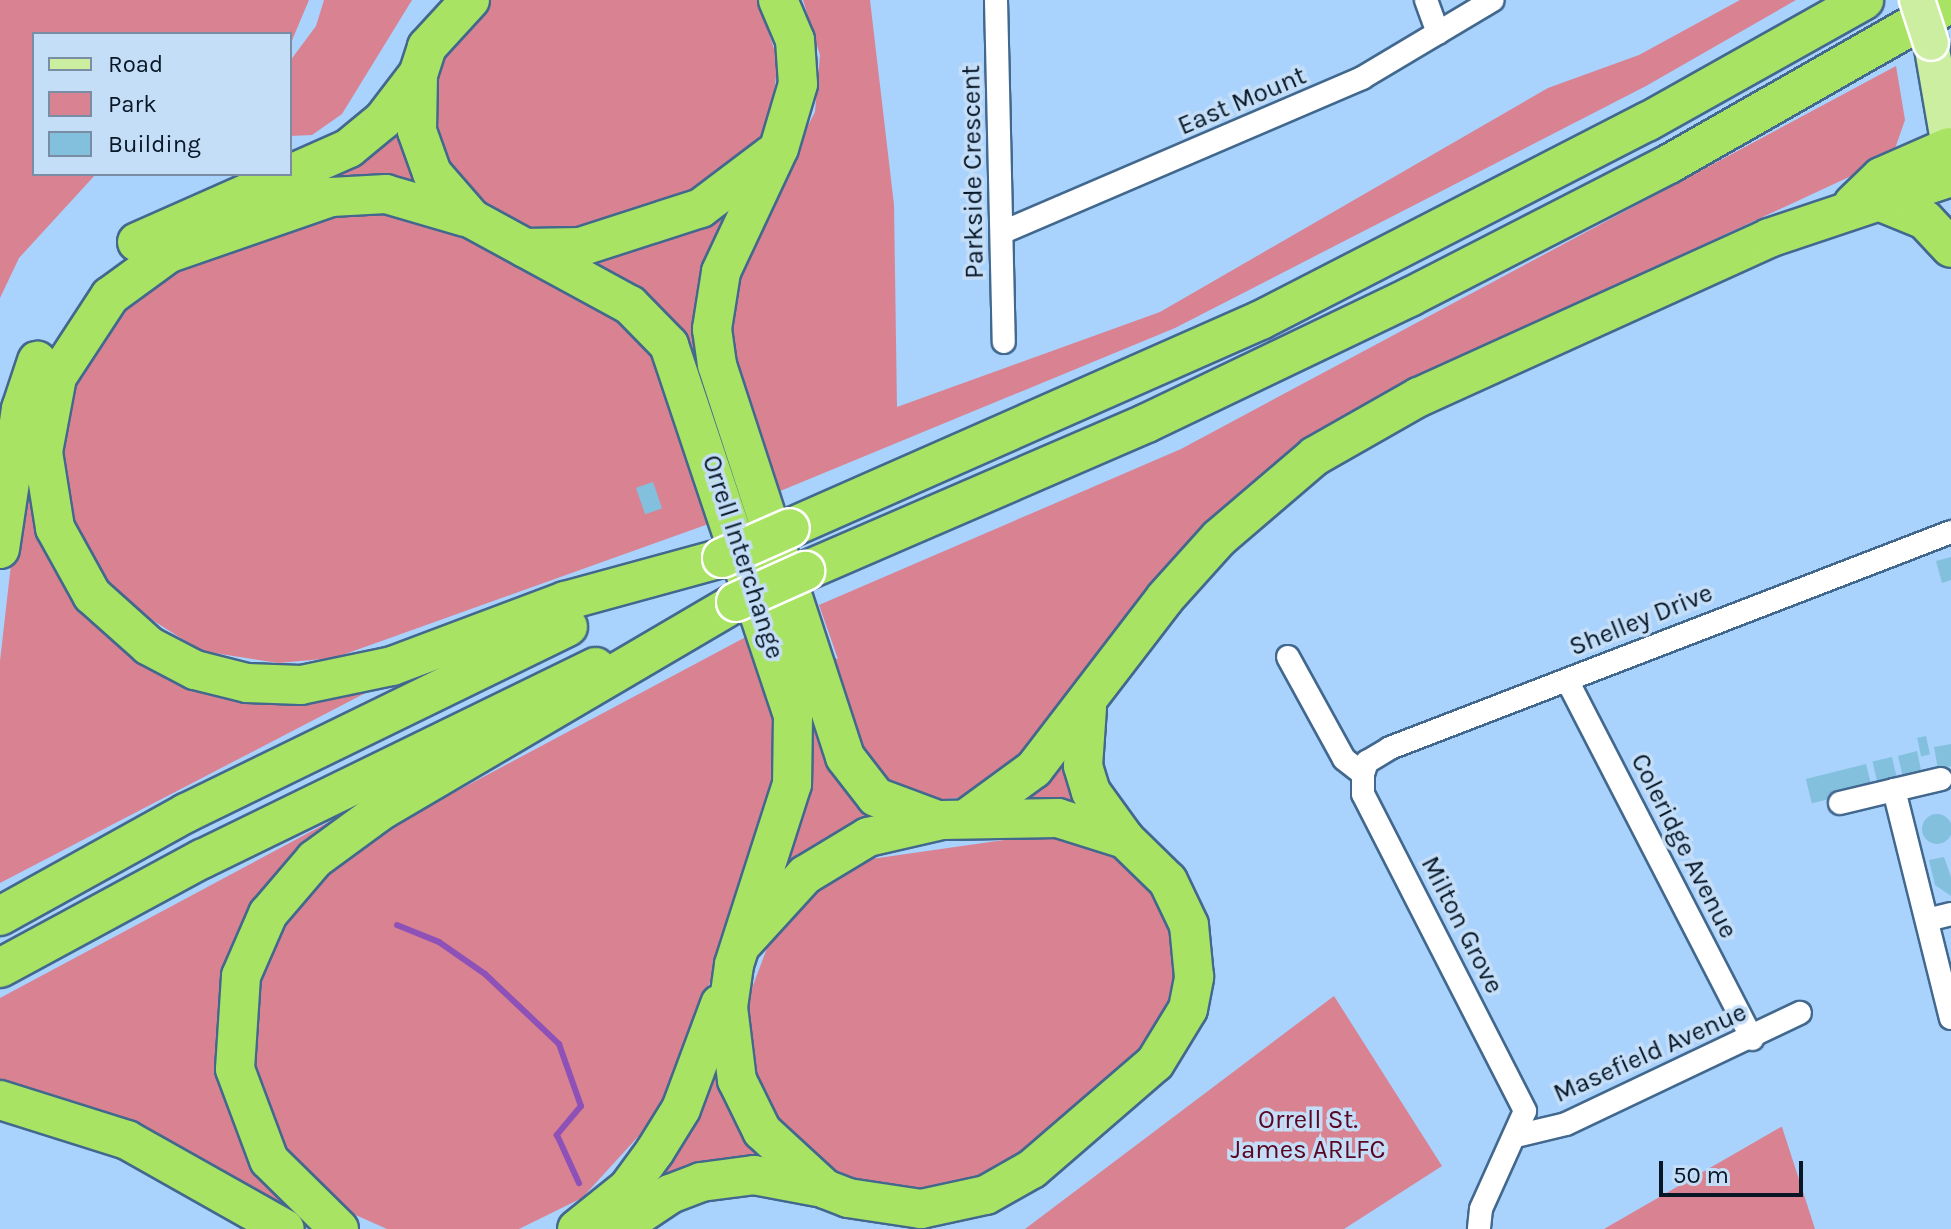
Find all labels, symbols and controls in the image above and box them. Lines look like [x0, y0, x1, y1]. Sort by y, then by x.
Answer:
legend [32, 32, 292, 176]
text: Road [108, 50, 163, 78]
street label: East Mount [1173, 60, 1311, 142]
street label: Parkside Crescent [956, 65, 990, 279]
text: Park [108, 90, 157, 118]
text: Building [108, 130, 201, 158]
street label: Orrell Interchange [695, 451, 791, 663]
street label: Shelley Drive [1565, 577, 1717, 663]
street label: Coleridge Avenue [1624, 748, 1744, 944]
street label: Milton Grove [1414, 851, 1510, 999]
street label: Masefield Avenue [1549, 996, 1751, 1110]
park label: Orrell St. James ARLFC [1231, 1104, 1385, 1166]
scale bar [1663, 1145, 1807, 1195]
text: 50 m [1673, 1161, 1729, 1189]

